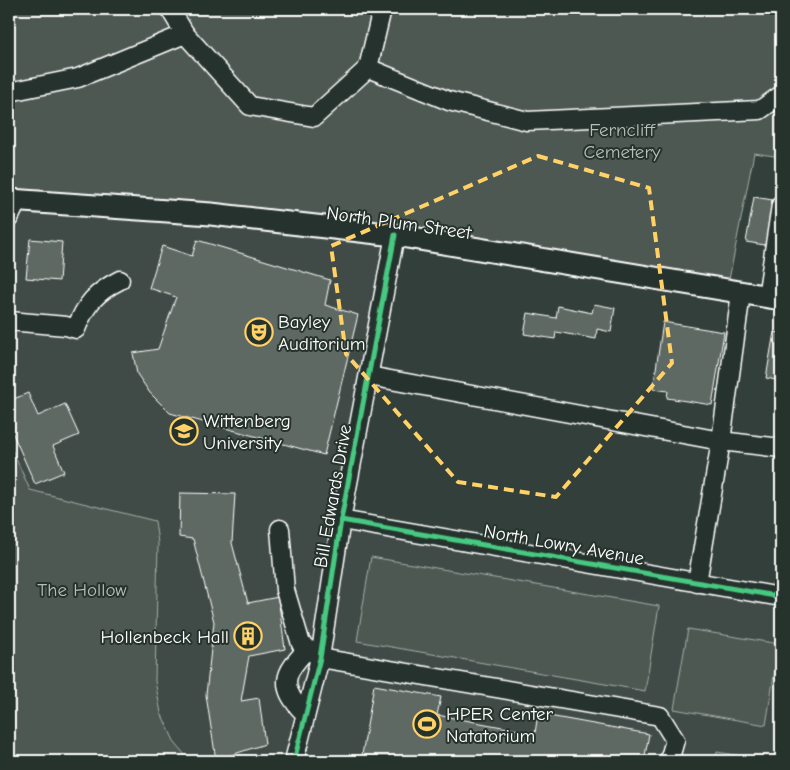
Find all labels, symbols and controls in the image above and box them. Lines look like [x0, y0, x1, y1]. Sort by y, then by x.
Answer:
park label: Ferncliff Cemetery [584, 119, 661, 163]
street label: North Plum Street [325, 202, 473, 244]
place label: Bayley Auditorium [278, 311, 365, 355]
theatre icon: Bayley Auditorium [244, 317, 274, 347]
place label: Wittenberg University [203, 410, 291, 454]
school or university icon: Wittenberg University [169, 416, 199, 446]
street label: Bill Edwards Drive [310, 423, 356, 570]
street label: North Lowry Avenue [482, 520, 646, 570]
park label: The Hollow [37, 579, 127, 601]
building icon: Hollenbeck Hall [233, 621, 263, 651]
place label: Hollenbeck Hall [101, 626, 229, 648]
place label: HPER Center Natatorium [446, 703, 554, 747]
sports icon: HPER Center Natatorium [412, 709, 442, 739]

